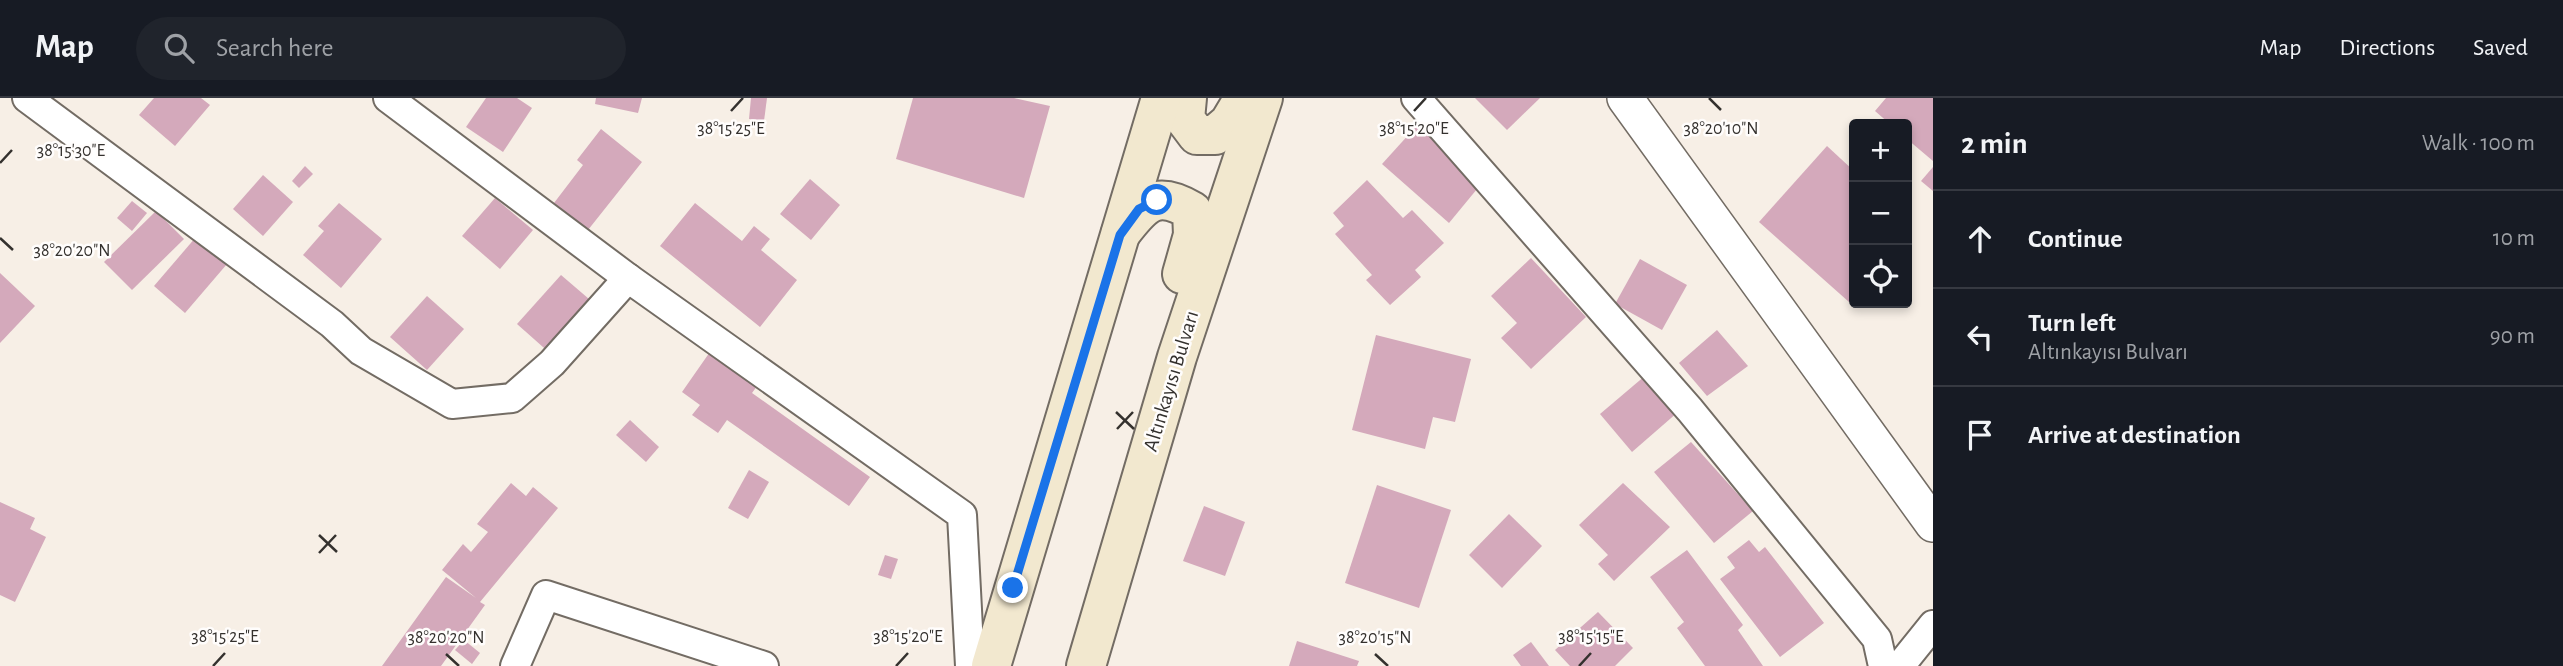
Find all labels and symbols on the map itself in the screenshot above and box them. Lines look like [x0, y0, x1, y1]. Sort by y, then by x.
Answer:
text: 38°15'25"E [697, 120, 765, 138]
text: 38°15'20"E [1379, 120, 1449, 138]
text: 38°20'10"N [1684, 120, 1758, 138]
text: 38°15'30"E [37, 142, 106, 160]
route start [1141, 184, 1172, 215]
text: 38°20'20"N [34, 242, 110, 260]
street label: Altınkayısı Bulvarı [1140, 308, 1202, 454]
route end [997, 572, 1028, 603]
text: 38°15'25"E [191, 628, 259, 646]
text: 38°15'20"E [873, 628, 943, 646]
text: 38°15'15"E [1558, 628, 1624, 646]
text: 38°20'20"N [408, 629, 484, 647]
text: 38°20'15"N [1339, 629, 1411, 647]

